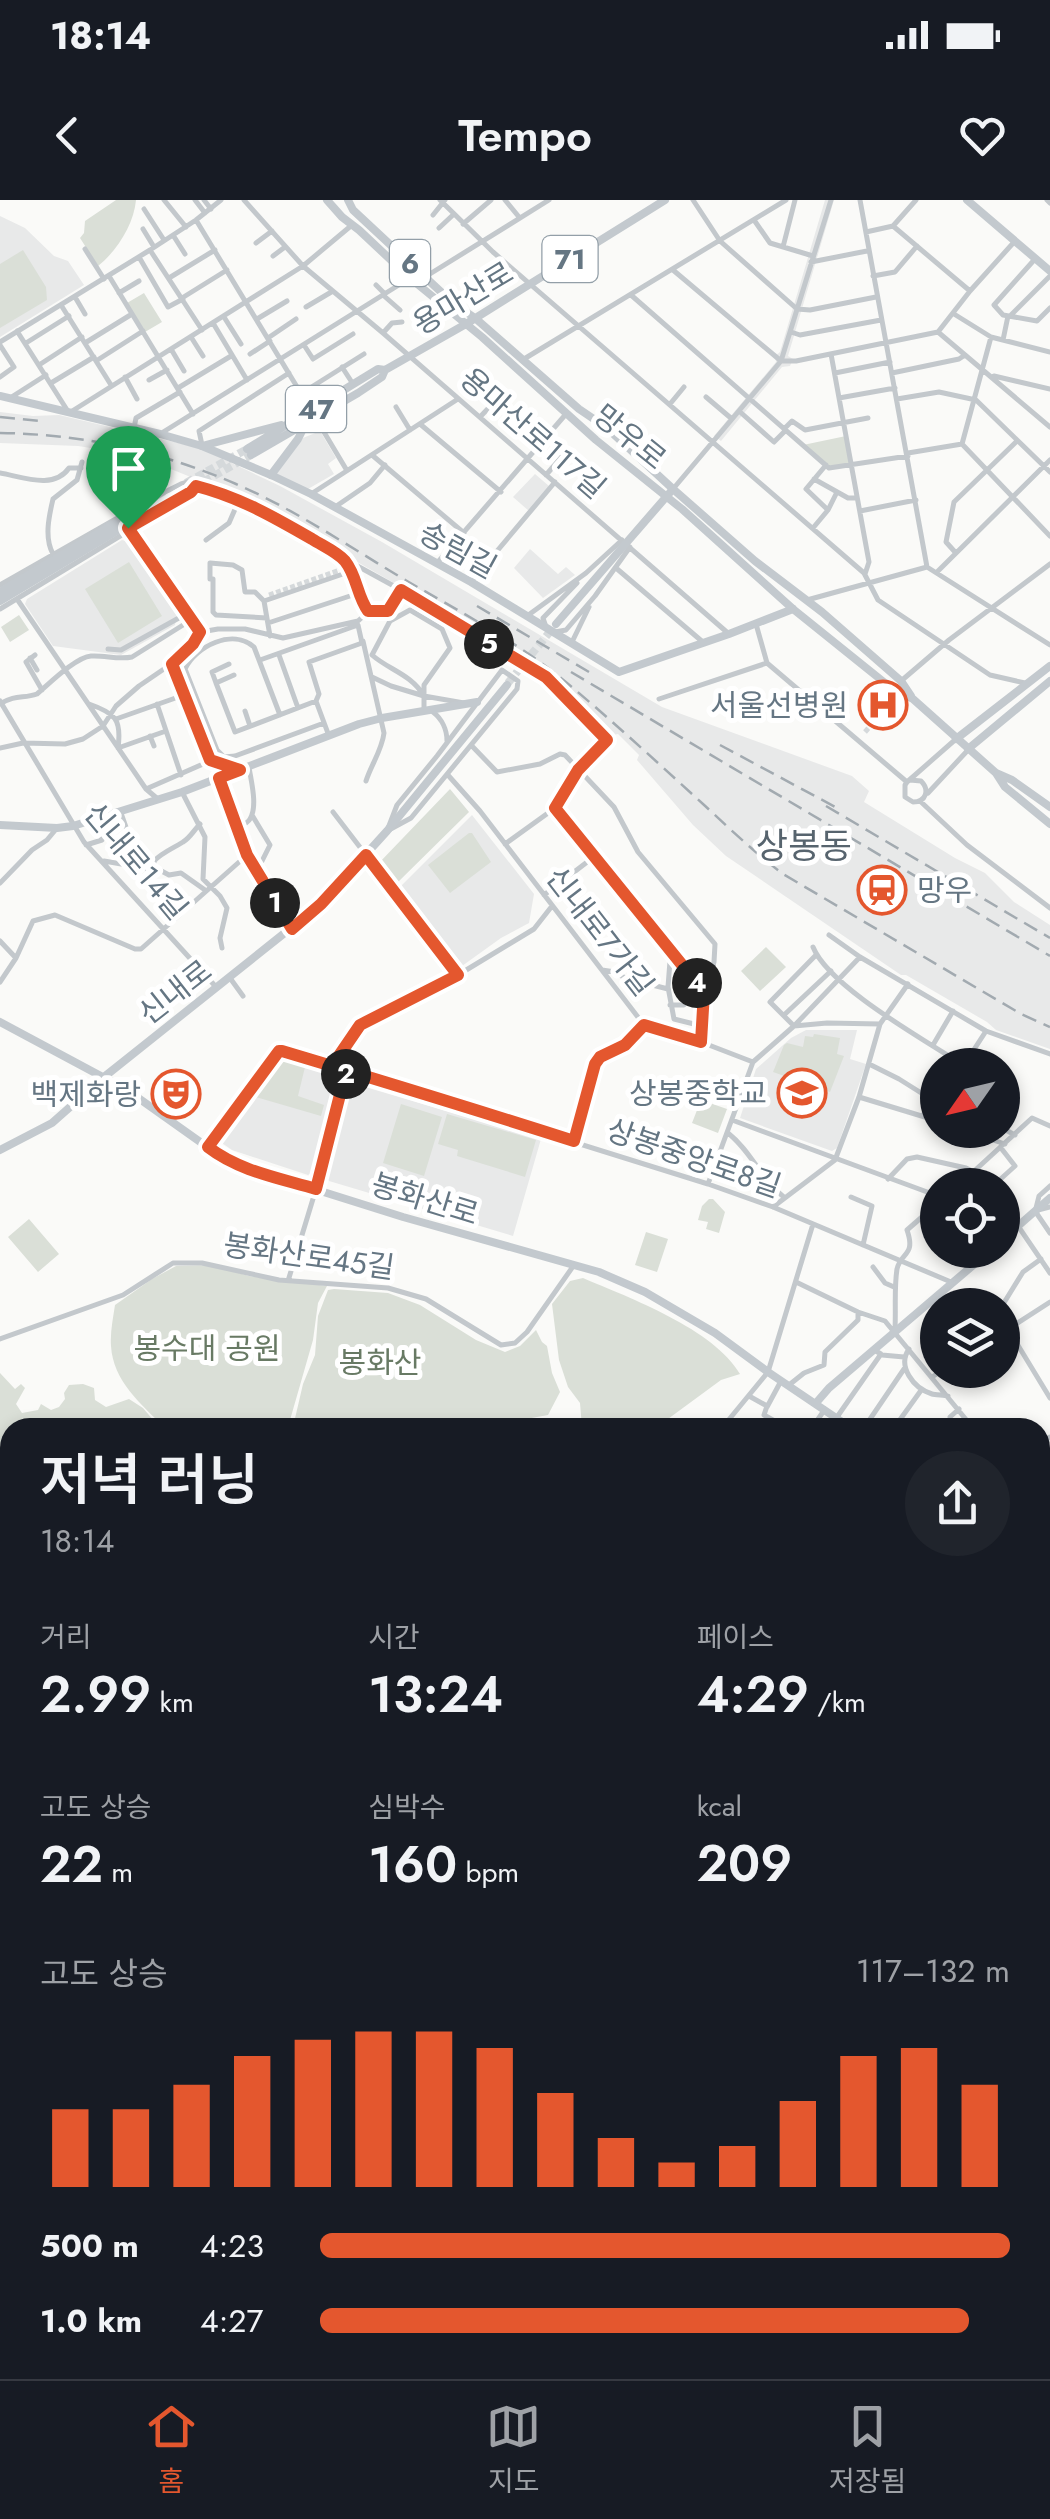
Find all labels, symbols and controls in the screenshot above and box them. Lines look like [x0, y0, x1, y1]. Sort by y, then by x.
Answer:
text: 18:14 [50, 8, 151, 63]
text: Tempo [458, 103, 592, 168]
icon: back [40, 108, 95, 163]
icon: heart [955, 108, 1010, 163]
road number: 71 [542, 236, 598, 282]
road number: 6 [390, 240, 430, 286]
street label: 용마산로 [405, 251, 521, 345]
street label: 용마산로117길 [451, 357, 615, 509]
road number: 47 [286, 386, 346, 432]
street label: 망우로 [584, 394, 676, 480]
pin [86, 426, 171, 529]
icon: arrive [101, 441, 156, 496]
street label: 송림길 [411, 511, 505, 589]
pin: 5 [464, 619, 514, 669]
text: 5 [480, 623, 498, 664]
hospital icon: 서울선병원 [857, 679, 909, 731]
place label: 서울선병원 [710, 684, 848, 727]
street label: 신내로14길 [74, 793, 198, 929]
district label: 상봉동 [756, 821, 852, 871]
street label: 신내로7가길 [536, 857, 664, 1005]
station icon: 망우 [856, 864, 908, 916]
place label: 망우 [917, 869, 972, 912]
pin: 1 [250, 878, 300, 928]
text: 1 [268, 882, 282, 923]
street label: 신내로 [129, 950, 221, 1034]
pin: 4 [672, 958, 722, 1008]
text: 4 [687, 962, 707, 1003]
north arrow [920, 1048, 1020, 1148]
map controls [920, 1048, 1020, 1388]
pin: 2 [321, 1049, 371, 1099]
text: 2 [337, 1053, 355, 1094]
school or university icon: 상봉중학교 [776, 1067, 828, 1119]
theatre icon: 백제화랑 [150, 1068, 202, 1120]
place label: 상봉중학교 [629, 1072, 767, 1115]
place label: 백제화랑 [31, 1073, 141, 1116]
street label: 상봉중앙로8길 [601, 1108, 787, 1208]
street label: 봉화산로 [366, 1162, 484, 1236]
button: locate [920, 1168, 1020, 1268]
street label: 봉화산로45길 [221, 1223, 397, 1289]
button: layers [920, 1288, 1020, 1388]
park label: 봉수대 공원 [134, 1327, 281, 1370]
park label: 봉화산 [339, 1341, 421, 1384]
text: 저녁 러닝 [40, 1440, 259, 1520]
button: share [905, 1451, 1010, 1556]
text: 18:14 [40, 1518, 115, 1564]
text: 거리 [40, 1617, 92, 1658]
text: 시간 [368, 1617, 420, 1658]
text: 페이스 [697, 1617, 774, 1658]
text: 2.99 [40, 1658, 151, 1731]
text: 13:24 [368, 1658, 503, 1731]
text: 4:29 [697, 1658, 809, 1731]
text: km [151, 1682, 194, 1723]
text: /km [809, 1682, 866, 1723]
text: kcal [697, 1786, 742, 1827]
text: 고도 상승 [40, 1787, 151, 1828]
text: 심박수 [368, 1787, 446, 1828]
text: 209 [697, 1827, 792, 1900]
text: 22 [40, 1828, 103, 1901]
text: 160 [368, 1828, 457, 1901]
text: m [103, 1852, 133, 1893]
text: bpm [457, 1852, 519, 1893]
text: 117–132 m [856, 1948, 1010, 1994]
text: 고도 상승 [40, 1951, 167, 1997]
text: 500 m [40, 2223, 139, 2269]
text: 4:23 [200, 2223, 264, 2269]
text: 1.0 km [40, 2298, 142, 2344]
text: 4:27 [200, 2298, 263, 2344]
tab: 홈 [144, 2399, 199, 2502]
tab: 지도 [486, 2399, 541, 2502]
tab: 저장됨 [829, 2399, 906, 2502]

